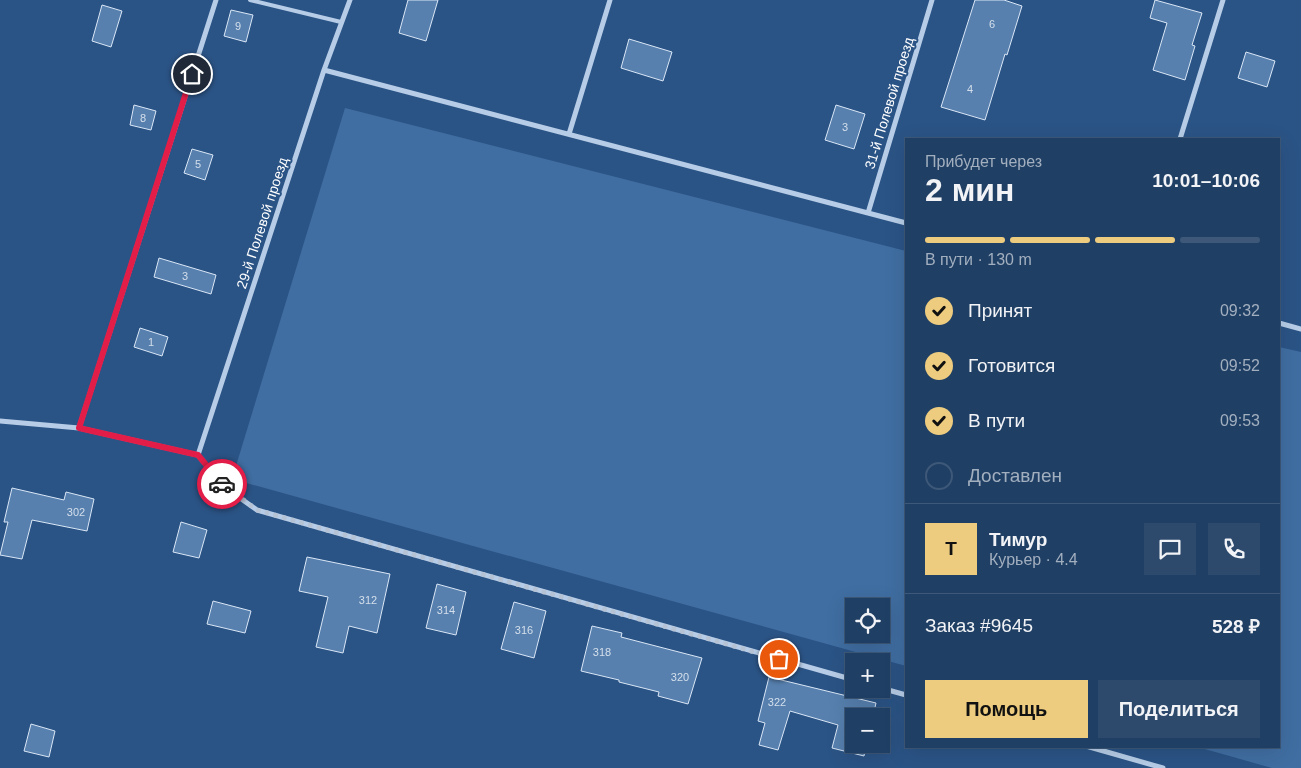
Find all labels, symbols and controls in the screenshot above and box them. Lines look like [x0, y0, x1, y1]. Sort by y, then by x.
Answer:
house number: 6 [989, 18, 995, 30]
house number: 9 [235, 20, 241, 32]
street label: 31-й Полевой проезд [861, 35, 917, 171]
pin [171, 53, 213, 95]
icon: home [178, 60, 206, 88]
house number: 4 [967, 83, 973, 95]
house number: 8 [140, 112, 146, 124]
house number: 3 [842, 121, 848, 133]
text: Прибудет через [925, 153, 1042, 170]
street label: 29-й Полевой проезд [233, 155, 291, 291]
house number: 5 [195, 158, 201, 170]
text: 10:01–10:06 [1152, 170, 1260, 191]
text: 2 мин [925, 172, 1014, 208]
text: В пути · 130 m [925, 251, 1032, 268]
house number: 3 [182, 270, 188, 282]
icon: check [925, 297, 953, 325]
text: Принят [968, 300, 1032, 321]
text: 09:32 [1220, 302, 1260, 319]
house number: 1 [148, 336, 154, 348]
icon: check [925, 352, 953, 380]
text: Готовится [968, 355, 1055, 376]
text: 09:52 [1220, 357, 1260, 374]
icon: check [925, 407, 953, 435]
text: В пути [968, 410, 1025, 431]
text: 09:53 [1220, 412, 1260, 429]
courier [197, 459, 247, 509]
text: Доставлен [968, 465, 1062, 486]
icon: car [208, 470, 236, 498]
house number: 302 [67, 506, 85, 518]
button: chat [1144, 523, 1196, 575]
button: phone [1208, 523, 1260, 575]
text: Тимур [989, 529, 1047, 550]
text: Т [945, 538, 957, 559]
text: Курьер · 4.4 [989, 551, 1078, 568]
house number: 312 [359, 594, 377, 606]
map controls [845, 598, 890, 753]
button: locate [845, 598, 890, 643]
house number: 314 [437, 604, 455, 616]
text: Заказ #9645 [925, 615, 1033, 636]
text: 528 ₽ [1212, 616, 1260, 637]
house number: 316 [515, 624, 533, 636]
pin [758, 638, 800, 680]
icon: bag [765, 645, 793, 673]
house number: 318 [593, 646, 611, 658]
button: + [845, 653, 890, 698]
house number: 320 [671, 671, 689, 683]
button: Помощь [925, 680, 1088, 738]
button: Поделиться [1098, 680, 1260, 738]
house number: 322 [768, 696, 786, 708]
button: − [845, 708, 890, 753]

